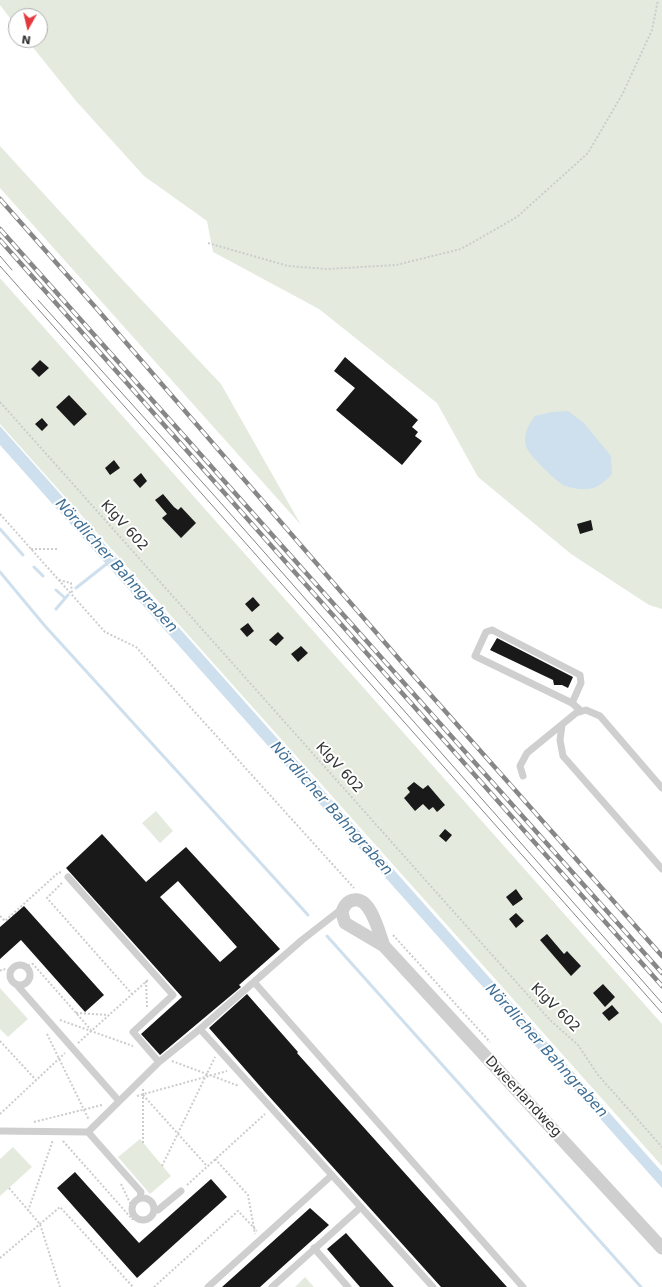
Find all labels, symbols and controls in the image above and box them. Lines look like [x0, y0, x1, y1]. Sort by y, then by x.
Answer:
north arrow [8, 8, 48, 48]
text: N [21, 32, 32, 46]
water label: Nördlicher Bahngraben [51, 495, 181, 637]
street label: KlgV 602 [97, 497, 151, 555]
water label: Nördlicher Bahngraben [266, 738, 396, 880]
street label: KlgV 602 [312, 739, 366, 797]
water label: Nördlicher Bahngraben [481, 980, 611, 1122]
street label: KlgV 602 [527, 980, 583, 1036]
street label: Dweerlandweg [481, 1053, 565, 1141]

